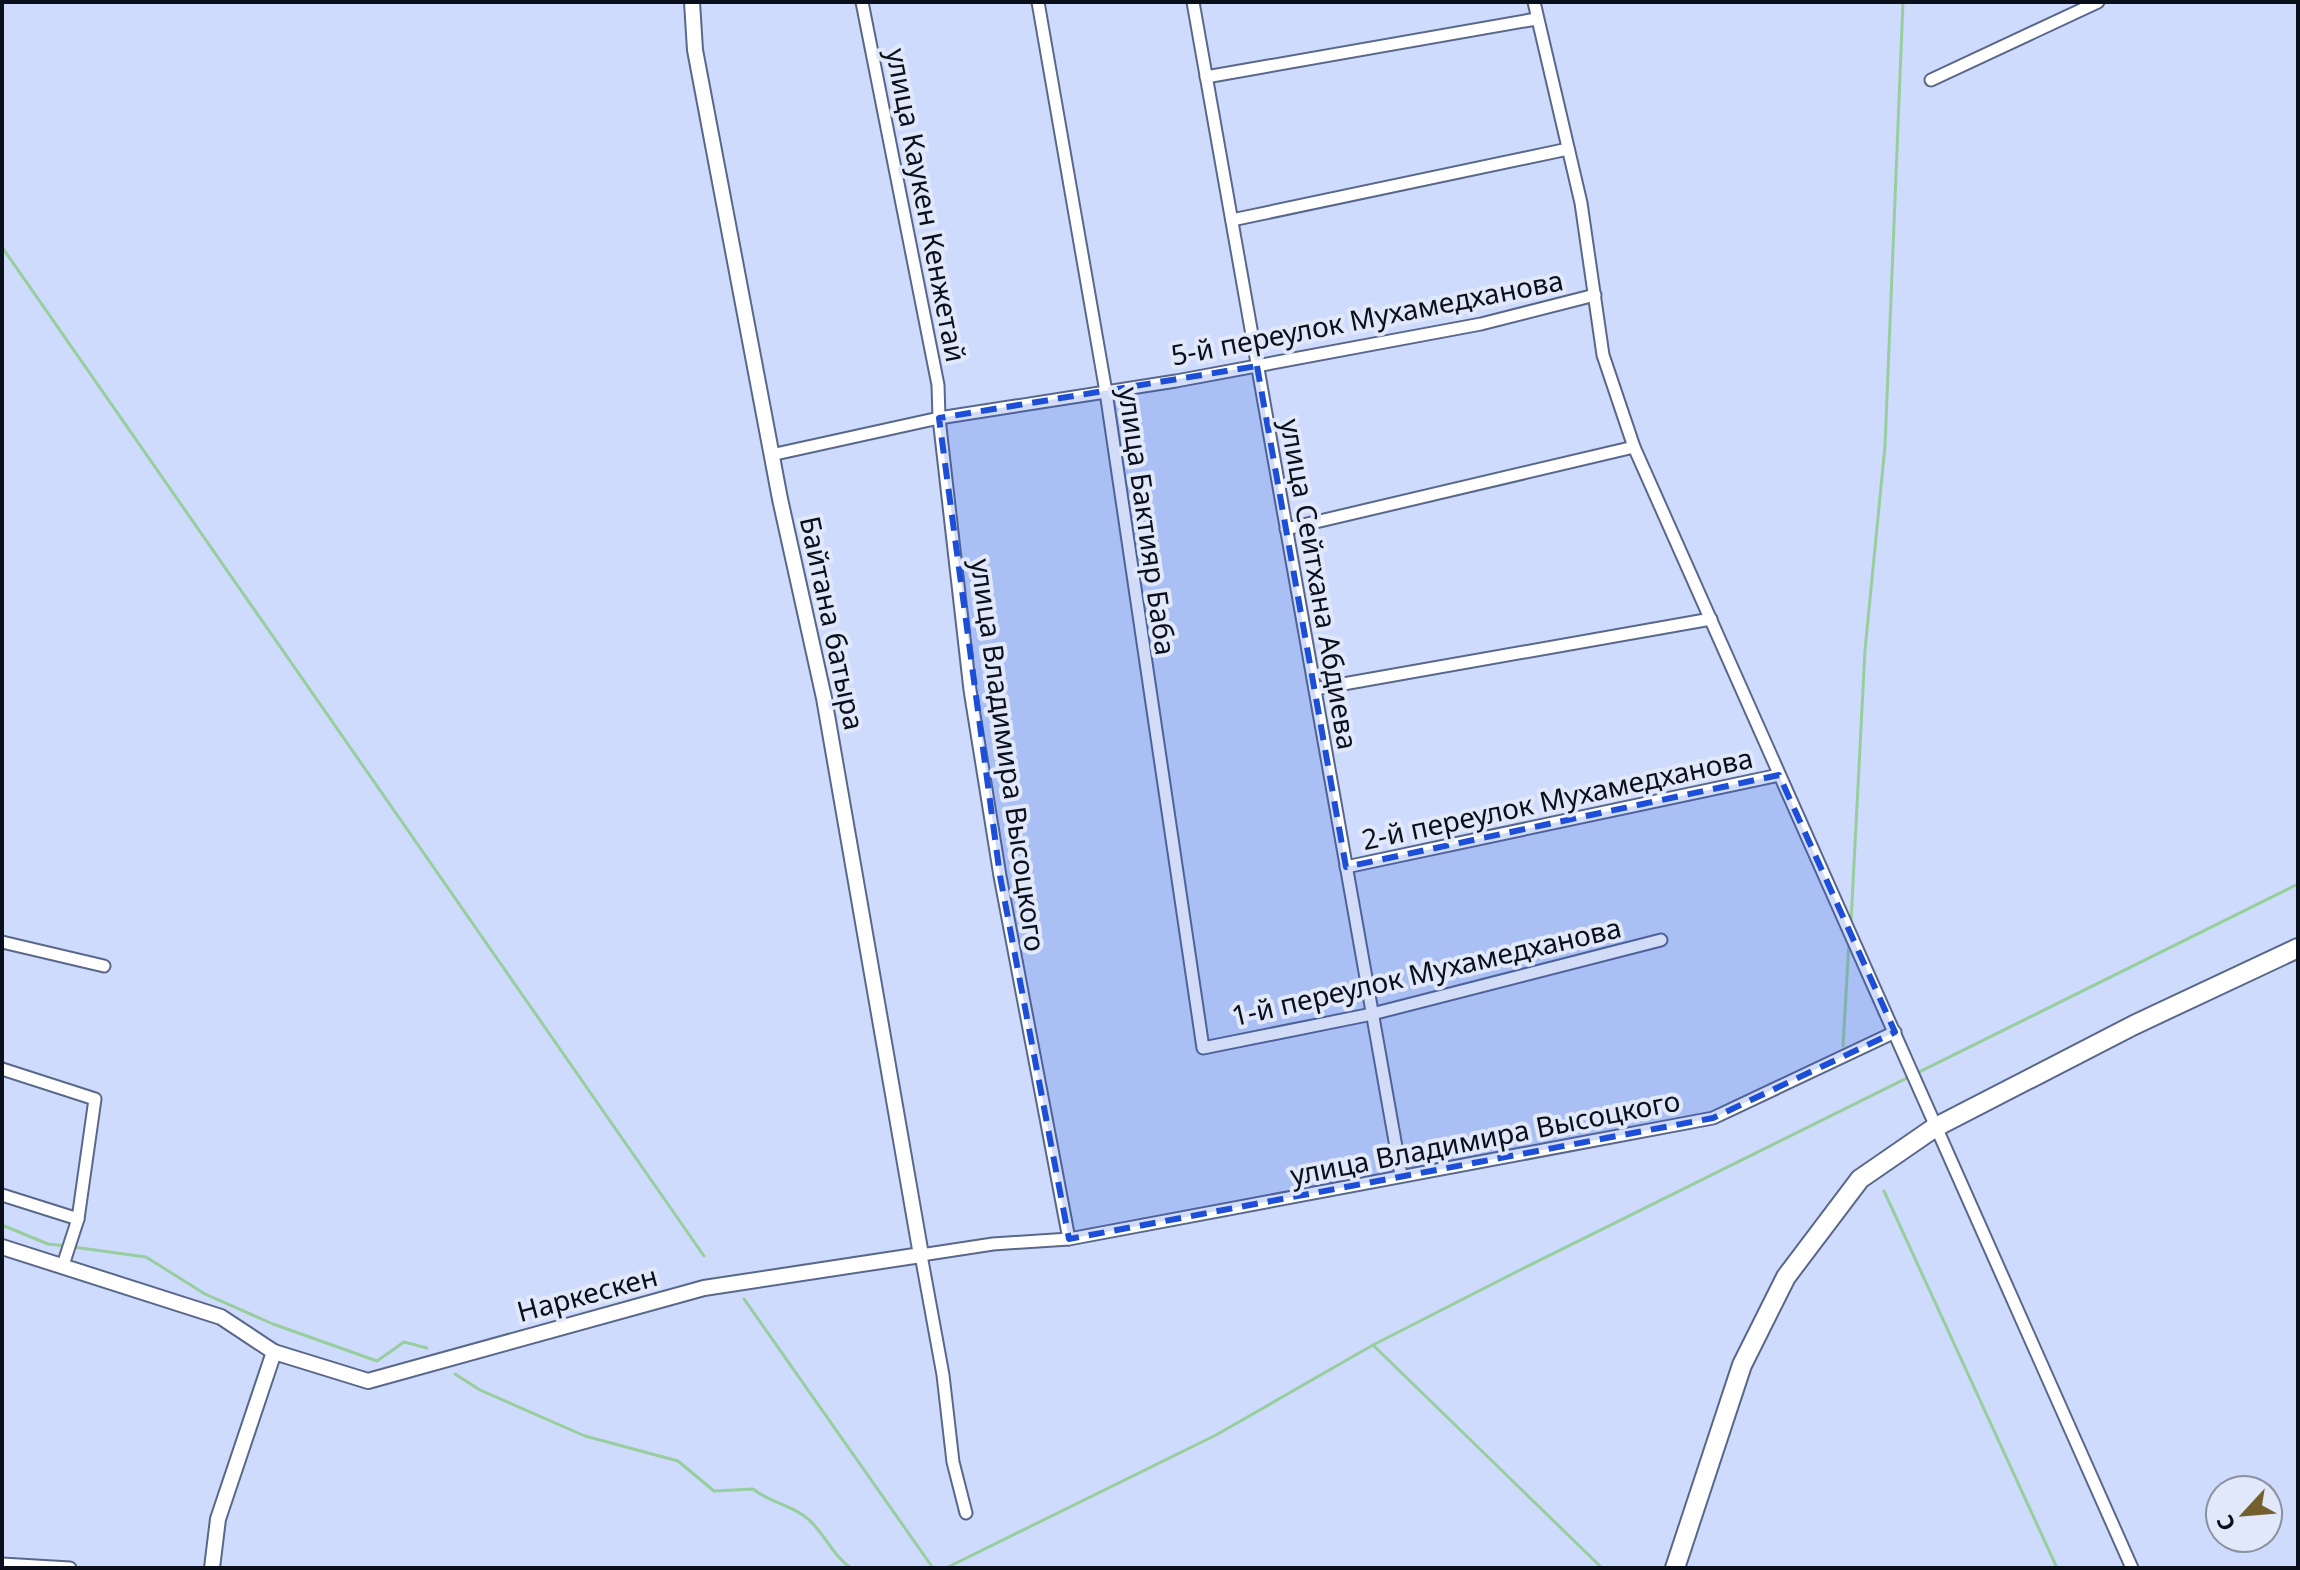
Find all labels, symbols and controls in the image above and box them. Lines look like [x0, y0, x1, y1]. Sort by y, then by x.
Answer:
street label: улица Каукен Кенжетай [878, 45, 976, 365]
street label: 5-й переулок Мухамедханова [1168, 260, 1566, 374]
street label: улица Бактияр Баба [1110, 385, 1186, 657]
street label: улица Сейтхана Абдиева [1272, 416, 1368, 752]
street label: Байтана батыра [792, 513, 874, 733]
street label: улица Владимира Высоцкого [963, 556, 1055, 954]
street label: 2-й переулок Мухамедханова [1358, 738, 1756, 858]
street label: 1-й переулок Мухамедханова [1227, 908, 1625, 1034]
street label: улица Владимира Высоцкого [1287, 1081, 1683, 1193]
street label: Наркескен [513, 1256, 661, 1330]
north arrow [2204, 1474, 2284, 1554]
text: С [2209, 1510, 2242, 1536]

